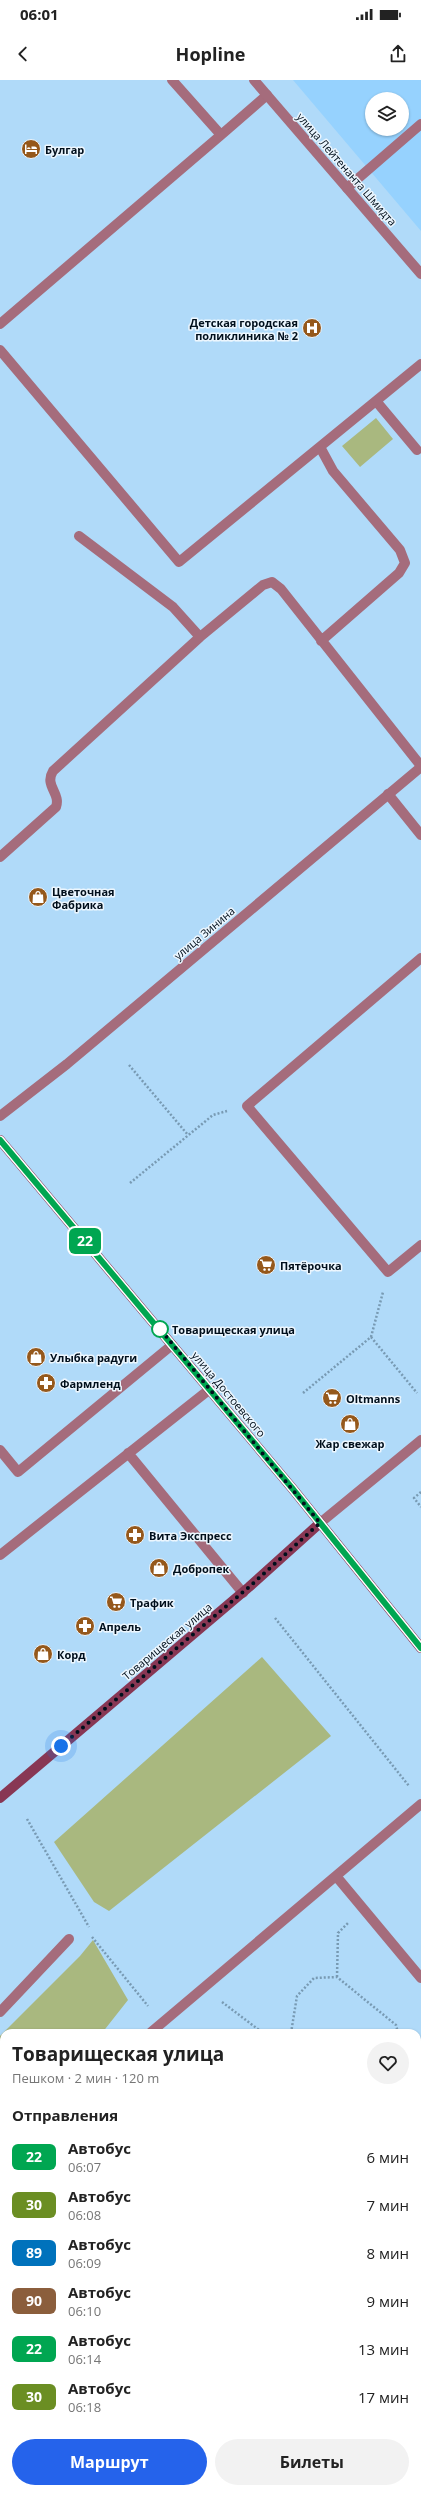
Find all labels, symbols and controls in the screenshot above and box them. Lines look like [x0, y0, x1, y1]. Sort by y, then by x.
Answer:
text: 06:01 [20, 4, 59, 24]
text: Hopline [176, 42, 245, 66]
icon: back [12, 43, 34, 65]
icon: share [387, 43, 409, 65]
map controls [365, 92, 409, 136]
button: layers [365, 92, 409, 136]
street label: улица Лейтенанта Шмидта [294, 109, 400, 229]
hotel icon: Булгар [20, 138, 42, 160]
place label: Булгар [45, 142, 84, 157]
place label: Детская городская поликлиника № 2 [190, 315, 298, 343]
hospital icon: Детская городская поликлиника № 2 [301, 317, 323, 339]
place label: Цветочная Фабрика [52, 884, 115, 912]
shop icon: Цветочная Фабрика [27, 886, 49, 908]
street label: улица Зинина [170, 903, 238, 963]
line badge: 22 [67, 1228, 103, 1254]
text: 22 [77, 1231, 93, 1250]
supermarket icon: Пятёрочка [255, 1254, 277, 1276]
place label: Пятёрочка [280, 1258, 342, 1273]
marker: Товарищеская улица [151, 1320, 169, 1338]
place label: Товарищеская улица [172, 1322, 295, 1337]
shop icon: Улыбка радуги [25, 1346, 47, 1368]
street label: улица Достоевского [189, 1348, 269, 1440]
place label: Улыбка радуги [50, 1350, 137, 1365]
pharmacy icon: Фармленд [35, 1372, 57, 1394]
place label: Фармленд [60, 1376, 121, 1391]
supermarket icon: Oltmanns [321, 1387, 343, 1409]
place label: Oltmanns [346, 1391, 401, 1406]
shop icon: Жар свежар [339, 1413, 361, 1435]
place label: Жар свежар [315, 1436, 385, 1451]
pharmacy icon: Вита Экспресс [124, 1524, 146, 1546]
place label: Вита Экспресс [149, 1528, 232, 1543]
shop icon: Добропек [148, 1557, 170, 1579]
place label: Добропек [173, 1561, 230, 1576]
supermarket icon: Трафик [105, 1591, 127, 1613]
place label: Трафик [130, 1595, 174, 1610]
street label: Товарищеская улица [119, 1599, 215, 1683]
pharmacy icon: Апрель [74, 1615, 96, 1637]
place label: Апрель [99, 1619, 141, 1634]
shop icon: Корд [32, 1643, 54, 1665]
place label: Корд [57, 1647, 86, 1662]
your location [51, 1736, 71, 1756]
text: Товарищеская улица [12, 2041, 224, 2067]
button: heart [367, 2042, 409, 2084]
text: Пешком · 2 мин · 120 m [12, 2069, 159, 2087]
text: Отправления [12, 2105, 118, 2125]
text: Автобус [68, 2138, 131, 2158]
text: 22 [26, 2147, 42, 2166]
text: 6 мин [366, 2147, 409, 2167]
text: 06:07 [68, 2158, 101, 2176]
text: Автобус [68, 2186, 131, 2206]
text: 30 [26, 2195, 42, 2214]
text: 7 мин [366, 2195, 409, 2215]
text: 06:08 [68, 2206, 101, 2224]
text: Автобус [68, 2234, 131, 2254]
text: 89 [26, 2243, 42, 2262]
text: 8 мин [366, 2243, 409, 2263]
text: 06:09 [68, 2254, 101, 2272]
text: Автобус [68, 2282, 131, 2302]
text: 90 [26, 2291, 42, 2310]
text: 9 мин [366, 2291, 409, 2311]
text: 06:10 [68, 2302, 101, 2320]
text: Автобус [68, 2330, 131, 2350]
text: 22 [26, 2339, 42, 2358]
text: 13 мин [358, 2339, 409, 2359]
text: 06:14 [68, 2350, 101, 2368]
text: Автобус [68, 2378, 131, 2398]
text: 30 [26, 2387, 42, 2406]
text: 17 мин [358, 2387, 409, 2407]
text: 06:18 [68, 2398, 101, 2416]
button: Маршрут [12, 2439, 207, 2485]
button: Билеты [215, 2439, 409, 2485]

